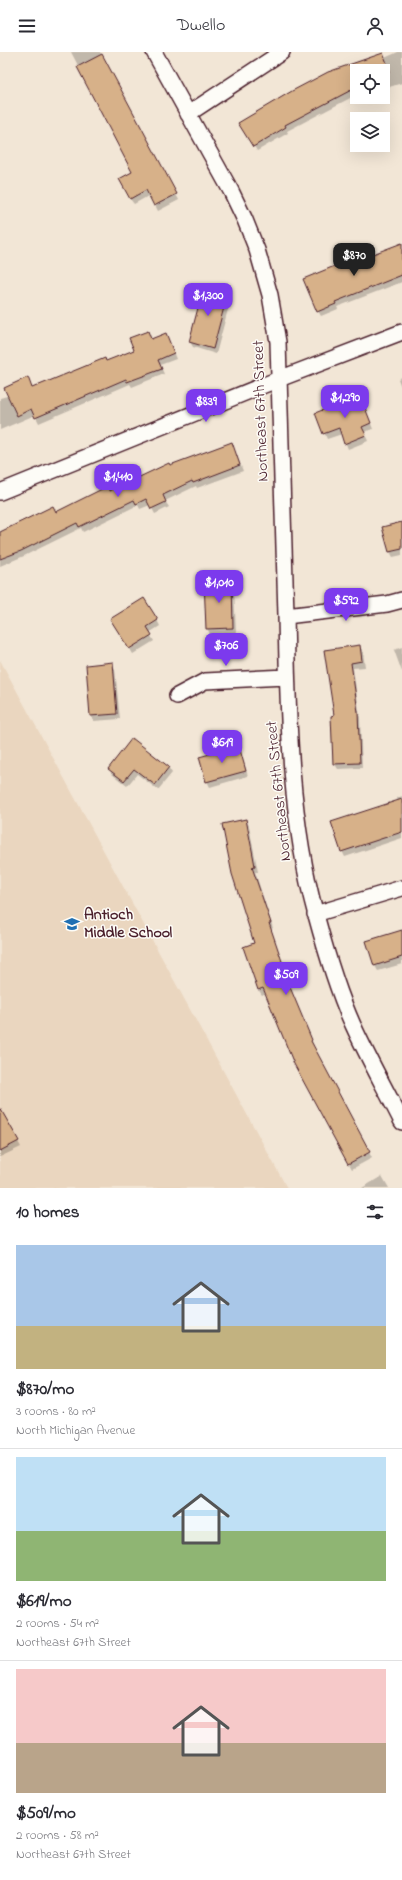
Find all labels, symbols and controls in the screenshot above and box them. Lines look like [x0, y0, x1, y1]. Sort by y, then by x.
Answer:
text: Dwello [177, 13, 225, 39]
icon: menu [16, 15, 38, 37]
icon: person [364, 15, 386, 37]
map controls [350, 64, 390, 152]
button: locate [350, 64, 390, 104]
button: layers [350, 112, 390, 152]
pin: $870 [330, 243, 378, 277]
text: $870 [342, 246, 366, 265]
pin: $1,300 [175, 283, 241, 317]
text: $1,300 [193, 286, 223, 305]
street label: Northeast 67th Street [247, 339, 275, 482]
pin: $1,290 [312, 385, 378, 419]
text: $1,290 [330, 388, 360, 407]
pin: $839 [182, 389, 230, 423]
text: $839 [195, 392, 217, 411]
pin: $1,410 [85, 464, 151, 498]
text: $1,410 [103, 467, 133, 486]
pin: $1,010 [186, 570, 252, 604]
text: $1,010 [204, 573, 234, 592]
pin: $592 [322, 588, 370, 622]
text: $592 [333, 591, 359, 610]
pin: $706 [202, 633, 250, 667]
text: $706 [214, 636, 238, 655]
street label: Northeast 67th Street [260, 719, 298, 863]
pin: $619 [198, 730, 246, 764]
text: $619 [211, 733, 233, 752]
place label: Antioch Middle School [84, 903, 173, 945]
school or university icon: Antioch Middle School [63, 915, 81, 933]
pin: $509 [262, 962, 310, 996]
text: $509 [274, 965, 298, 984]
text: 10 homes [16, 1200, 79, 1225]
icon: filters [364, 1201, 386, 1223]
icon: home [165, 1271, 237, 1343]
text: $870/mo [16, 1377, 74, 1402]
text: 3 rooms · 80 m² [16, 1402, 96, 1421]
text: North Michigan Avenue [16, 1421, 135, 1440]
icon: home [165, 1483, 237, 1555]
text: $619/mo [16, 1589, 72, 1614]
text: 2 rooms · 54 m² [16, 1614, 99, 1633]
text: Northeast 67th Street [16, 1633, 131, 1652]
icon: home [165, 1695, 237, 1767]
text: $509/mo [16, 1801, 76, 1826]
text: 2 rooms · 58 m² [16, 1826, 99, 1845]
text: Northeast 67th Street [16, 1845, 131, 1864]

